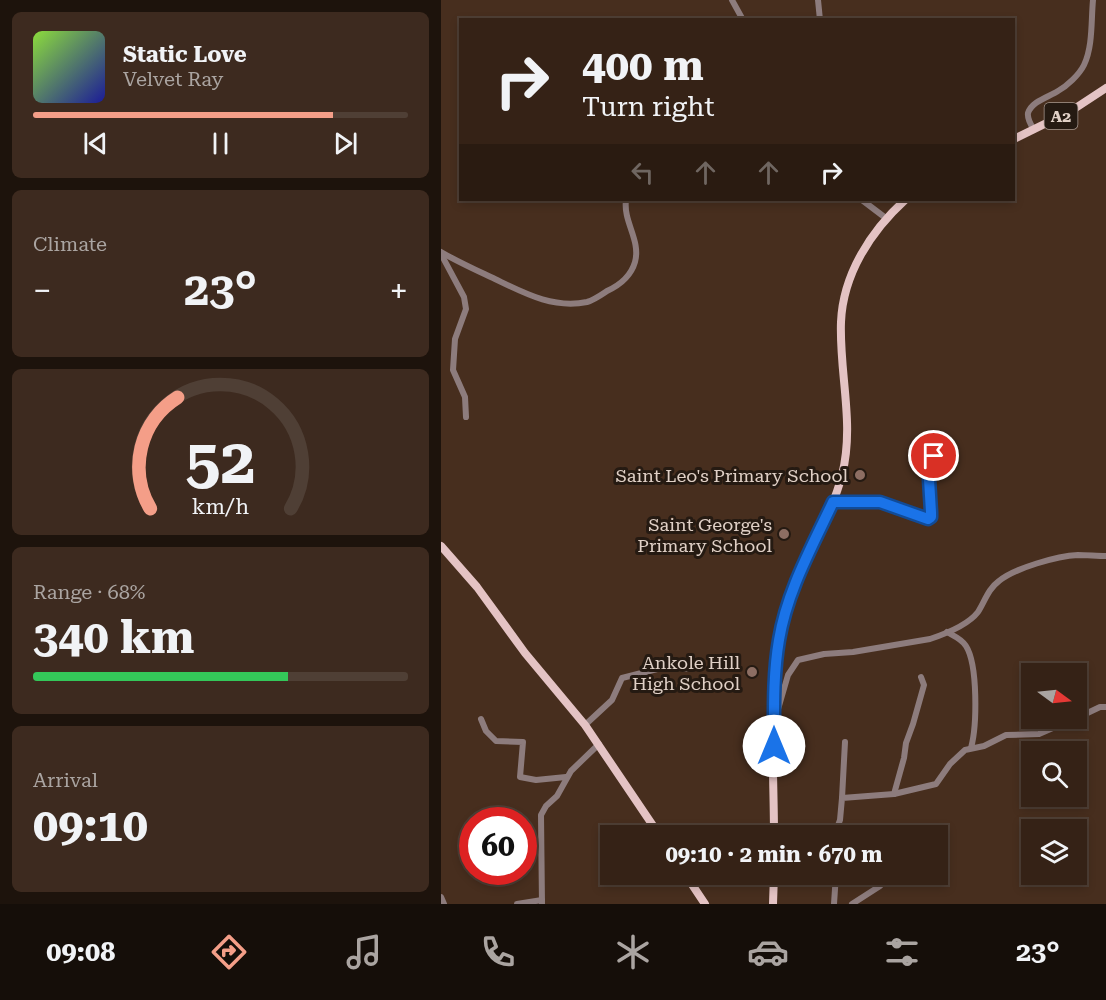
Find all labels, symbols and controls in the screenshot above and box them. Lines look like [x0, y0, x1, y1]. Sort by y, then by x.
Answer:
text: 400 m [582, 41, 704, 90]
text: Static Love [123, 42, 247, 67]
icon: right [483, 42, 561, 120]
text: Velvet Ray [123, 67, 223, 91]
text: Turn right [582, 91, 715, 123]
road number: A2 [1045, 103, 1077, 129]
icon: previous [79, 127, 112, 160]
icon: pause [204, 127, 237, 160]
icon: next [329, 127, 362, 160]
icon: left [626, 156, 659, 189]
icon: ahead [689, 156, 722, 189]
icon: ahead [752, 156, 785, 189]
icon: right [815, 156, 848, 189]
text: Climate [33, 232, 107, 256]
text: 23° [184, 263, 257, 316]
text: − [33, 271, 51, 310]
text: + [390, 271, 408, 310]
text: 52 [186, 425, 255, 498]
pin [908, 430, 959, 481]
icon: arrive [917, 439, 950, 472]
place label: Saint Leo's Primary School [615, 465, 848, 486]
marker: Saint Leo's Primary School [853, 468, 867, 482]
text: km/h [192, 494, 249, 519]
place label: Saint George's Primary School [637, 514, 772, 556]
marker: Saint George's Primary School [777, 527, 791, 541]
text: Range · 68% [33, 580, 145, 604]
text: 340 km [33, 611, 194, 664]
place label: Ankole Hill High School [632, 652, 740, 694]
north arrow [1021, 663, 1087, 729]
map controls [1021, 663, 1087, 885]
marker: Ankole Hill High School [745, 665, 759, 679]
position arrow [742, 714, 806, 778]
button: search [1021, 741, 1087, 807]
text: Arrival [33, 768, 98, 792]
text: 09:10 [33, 799, 148, 852]
speed limit sign: 60 [459, 807, 537, 885]
button: layers [1021, 819, 1087, 885]
text: 09:10 · 2 min · 670 m [665, 842, 883, 867]
icon: directions [208, 931, 250, 973]
icon: music [343, 931, 385, 973]
icon: phone [477, 931, 519, 973]
icon: climate [612, 931, 654, 973]
icon: car [747, 931, 789, 973]
icon: filters [881, 931, 923, 973]
text: 09:08 [46, 936, 115, 968]
text: 23° [1016, 936, 1060, 968]

